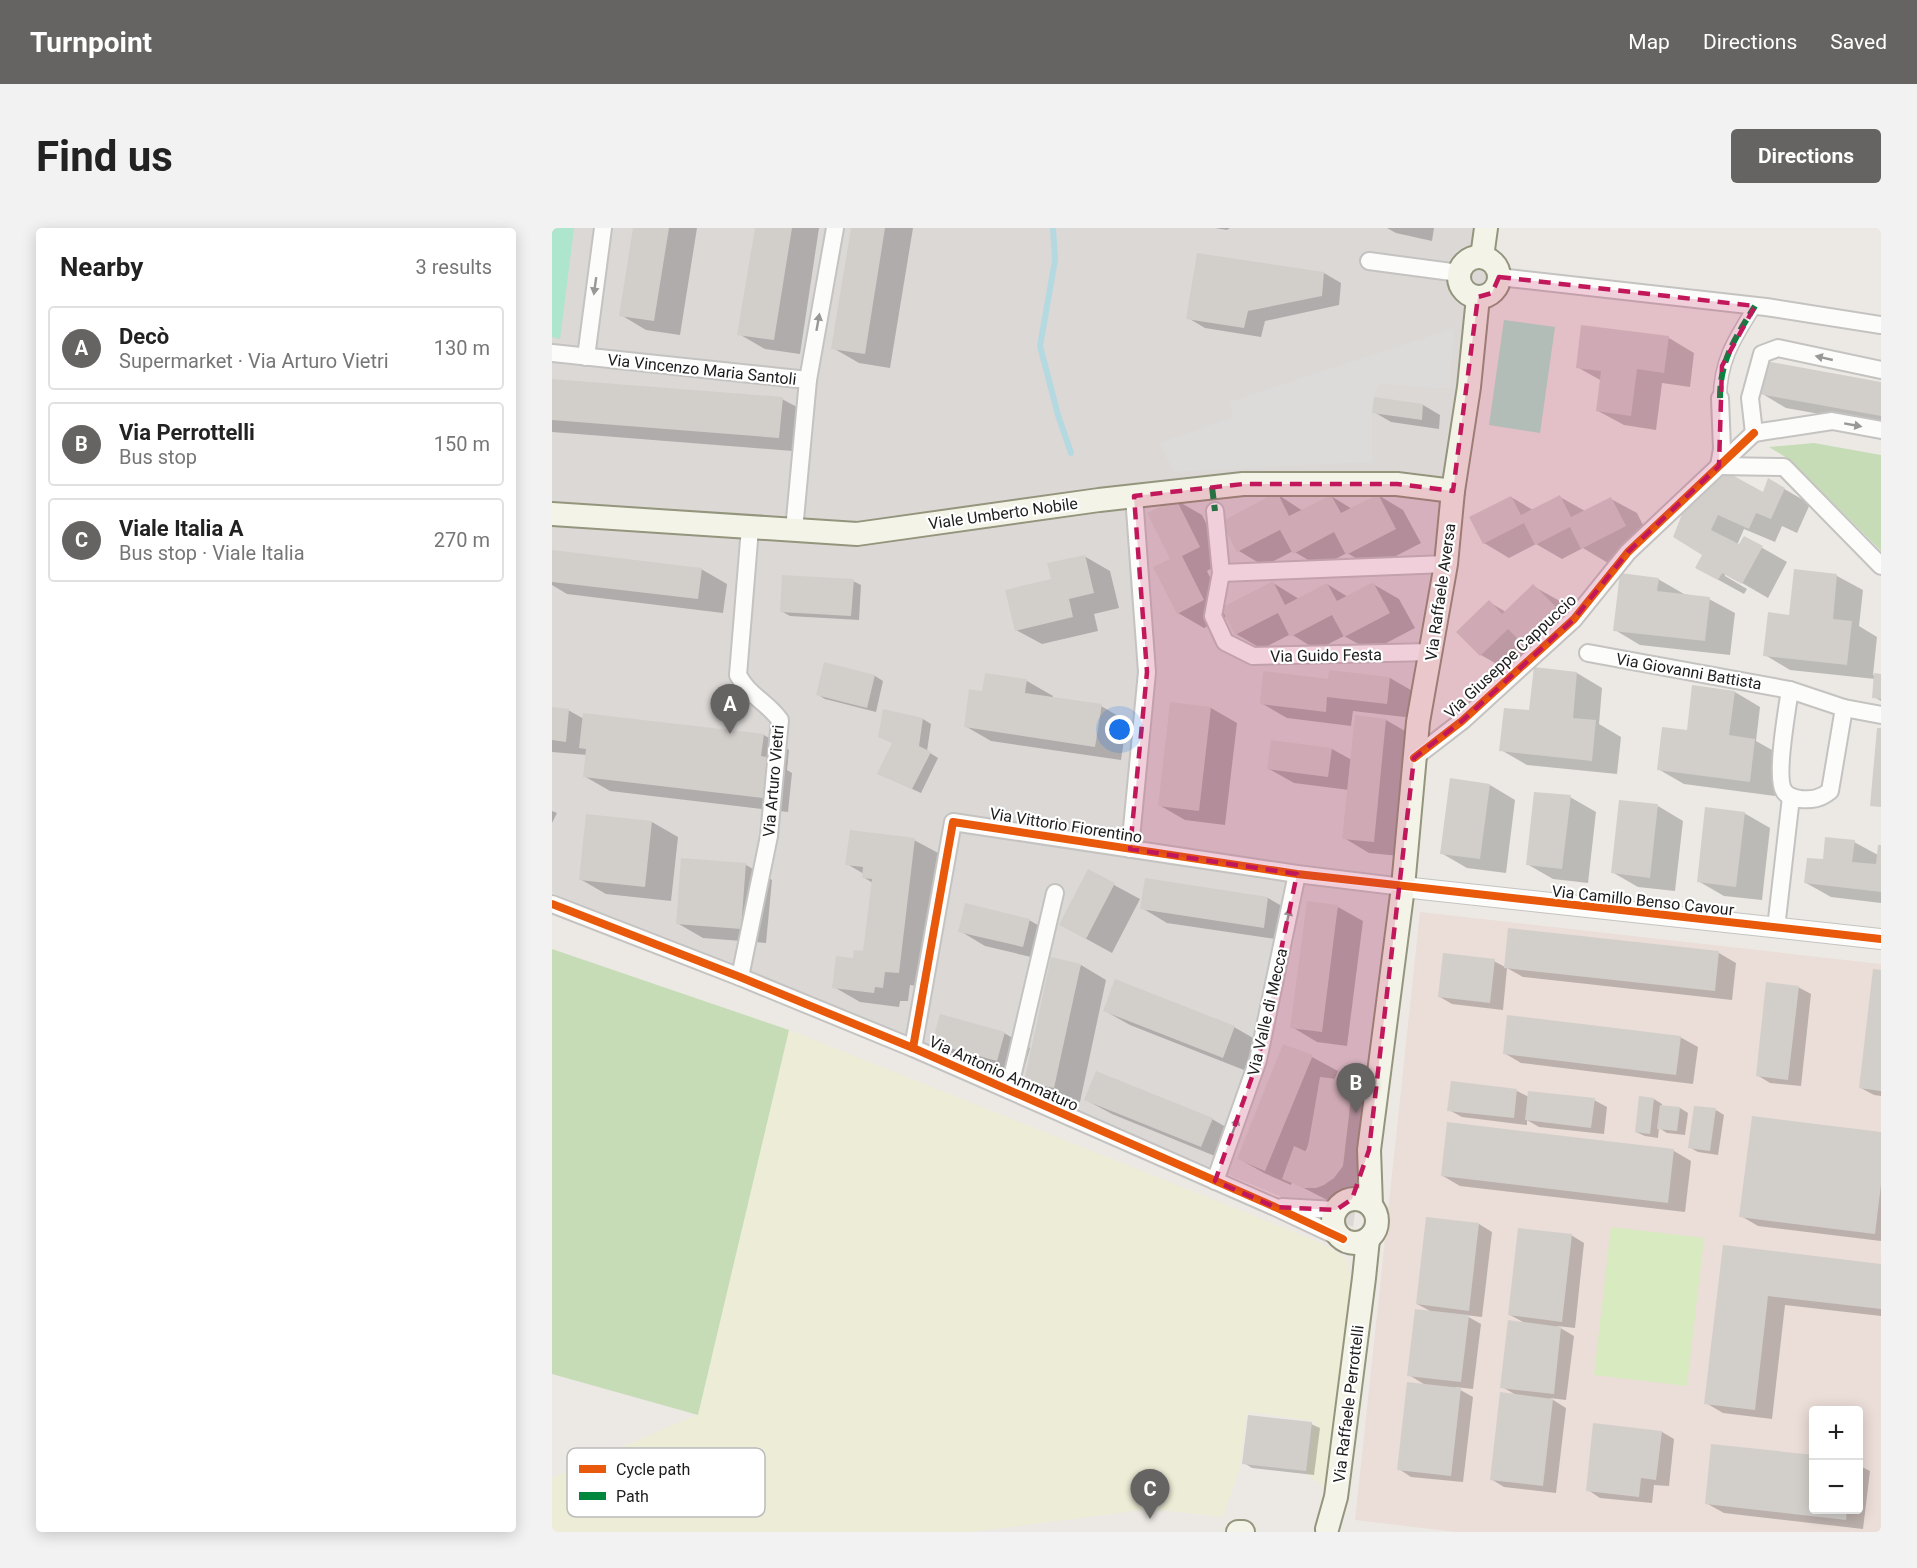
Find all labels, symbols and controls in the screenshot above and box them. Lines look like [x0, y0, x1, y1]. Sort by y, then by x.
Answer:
text: Turnpoint [30, 26, 152, 59]
text: Map [1628, 30, 1670, 54]
text: Directions [1703, 30, 1797, 54]
text: Saved [1830, 30, 1887, 54]
button: Directions [1731, 129, 1881, 183]
text: Find us [36, 132, 173, 181]
text: Nearby [60, 252, 143, 282]
text: 3 results [416, 255, 492, 279]
one-way arrow [590, 277, 600, 296]
one-way arrow [814, 312, 823, 331]
text: Decò [119, 324, 169, 349]
text: A [75, 336, 88, 360]
text: 130 m [434, 336, 490, 360]
text: Supermarket · Via Arturo Vietri [119, 349, 389, 373]
street label: Via Vincenzo Maria Santoli [606, 350, 797, 389]
one-way arrow [1814, 353, 1833, 362]
text: Via Perrottelli [119, 420, 255, 445]
one-way arrow [1844, 421, 1863, 430]
text: B [75, 432, 88, 456]
text: 150 m [434, 432, 490, 456]
text: Bus stop [119, 445, 197, 469]
street label: Viale Umberto Nobile [927, 494, 1079, 533]
text: Viale Italia A [119, 516, 243, 541]
street label: Via Raffaele Aversa [1421, 522, 1460, 662]
text: C [75, 528, 88, 552]
text: 270 m [434, 528, 490, 552]
text: Bus stop · Viale Italia [119, 541, 305, 565]
street label: Via Giuseppe Cappuccio [1441, 590, 1580, 722]
street label: Via Guido Festa [1270, 645, 1382, 666]
street label: Via Giovanni Battista [1615, 649, 1763, 694]
pin: A [710, 684, 750, 734]
your location [1105, 715, 1134, 744]
street label: Via Arturo Vietri [759, 724, 788, 838]
street label: Via Vittorio Fiorentino [988, 804, 1144, 847]
street label: Via Camillo Benso Cavour [1551, 881, 1736, 920]
one-way arrow [1284, 907, 1294, 926]
street label: Via Valle di Mecca [1244, 946, 1291, 1078]
street label: Via Antonio Ammaturo [926, 1032, 1082, 1115]
pin: B [1336, 1064, 1376, 1113]
one-way arrow [1230, 1116, 1240, 1134]
street label: Via Raffaele Perrottelli [1329, 1324, 1368, 1484]
map controls [1809, 1406, 1863, 1514]
button: + [1809, 1406, 1863, 1460]
legend [567, 1448, 765, 1517]
text: Cycle path [616, 1460, 690, 1479]
button: − [1809, 1460, 1863, 1514]
pin: C [1130, 1470, 1170, 1519]
text: Path [616, 1487, 649, 1506]

